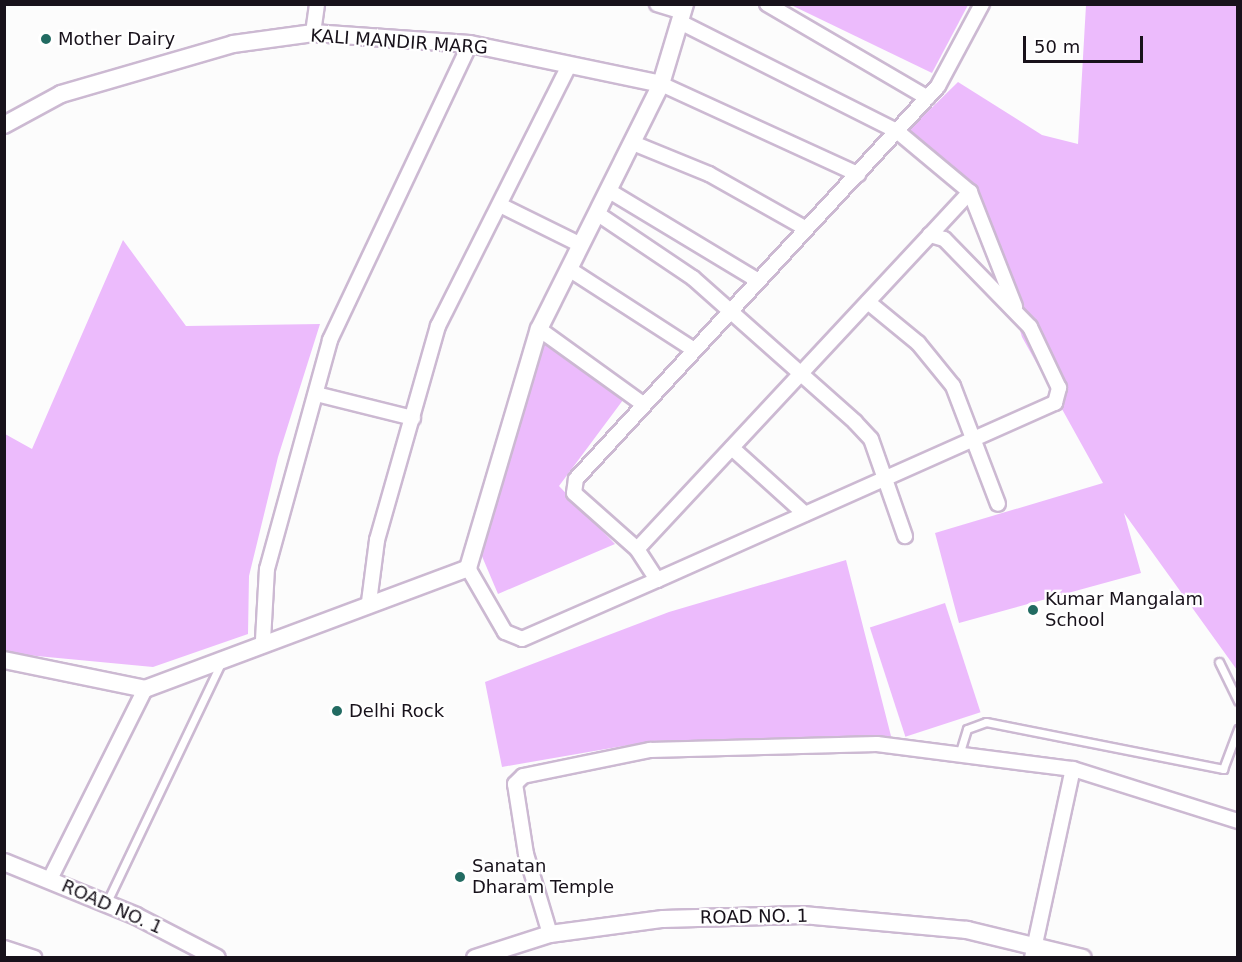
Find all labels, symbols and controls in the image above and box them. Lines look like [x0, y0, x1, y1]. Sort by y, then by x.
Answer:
scale bar [1026, 24, 1146, 62]
street label: KALI MANDIR MARG [310, 25, 488, 59]
place label: Mother Dairy [58, 28, 175, 50]
marker: Mother Dairy [39, 32, 53, 46]
text: 50 m [1034, 36, 1080, 57]
place label: Kumar Mangalam School [1045, 589, 1203, 632]
marker: Kumar Mangalam School [1026, 603, 1040, 617]
place label: Delhi Rock [349, 700, 444, 722]
marker: Delhi Rock [330, 704, 344, 718]
place label: Sanatan Dharam Temple [472, 856, 614, 898]
marker: Sanatan Dharam Temple [453, 870, 467, 884]
street label: ROAD NO. 1 [58, 875, 166, 939]
street label: ROAD NO. 1 [700, 905, 808, 929]

